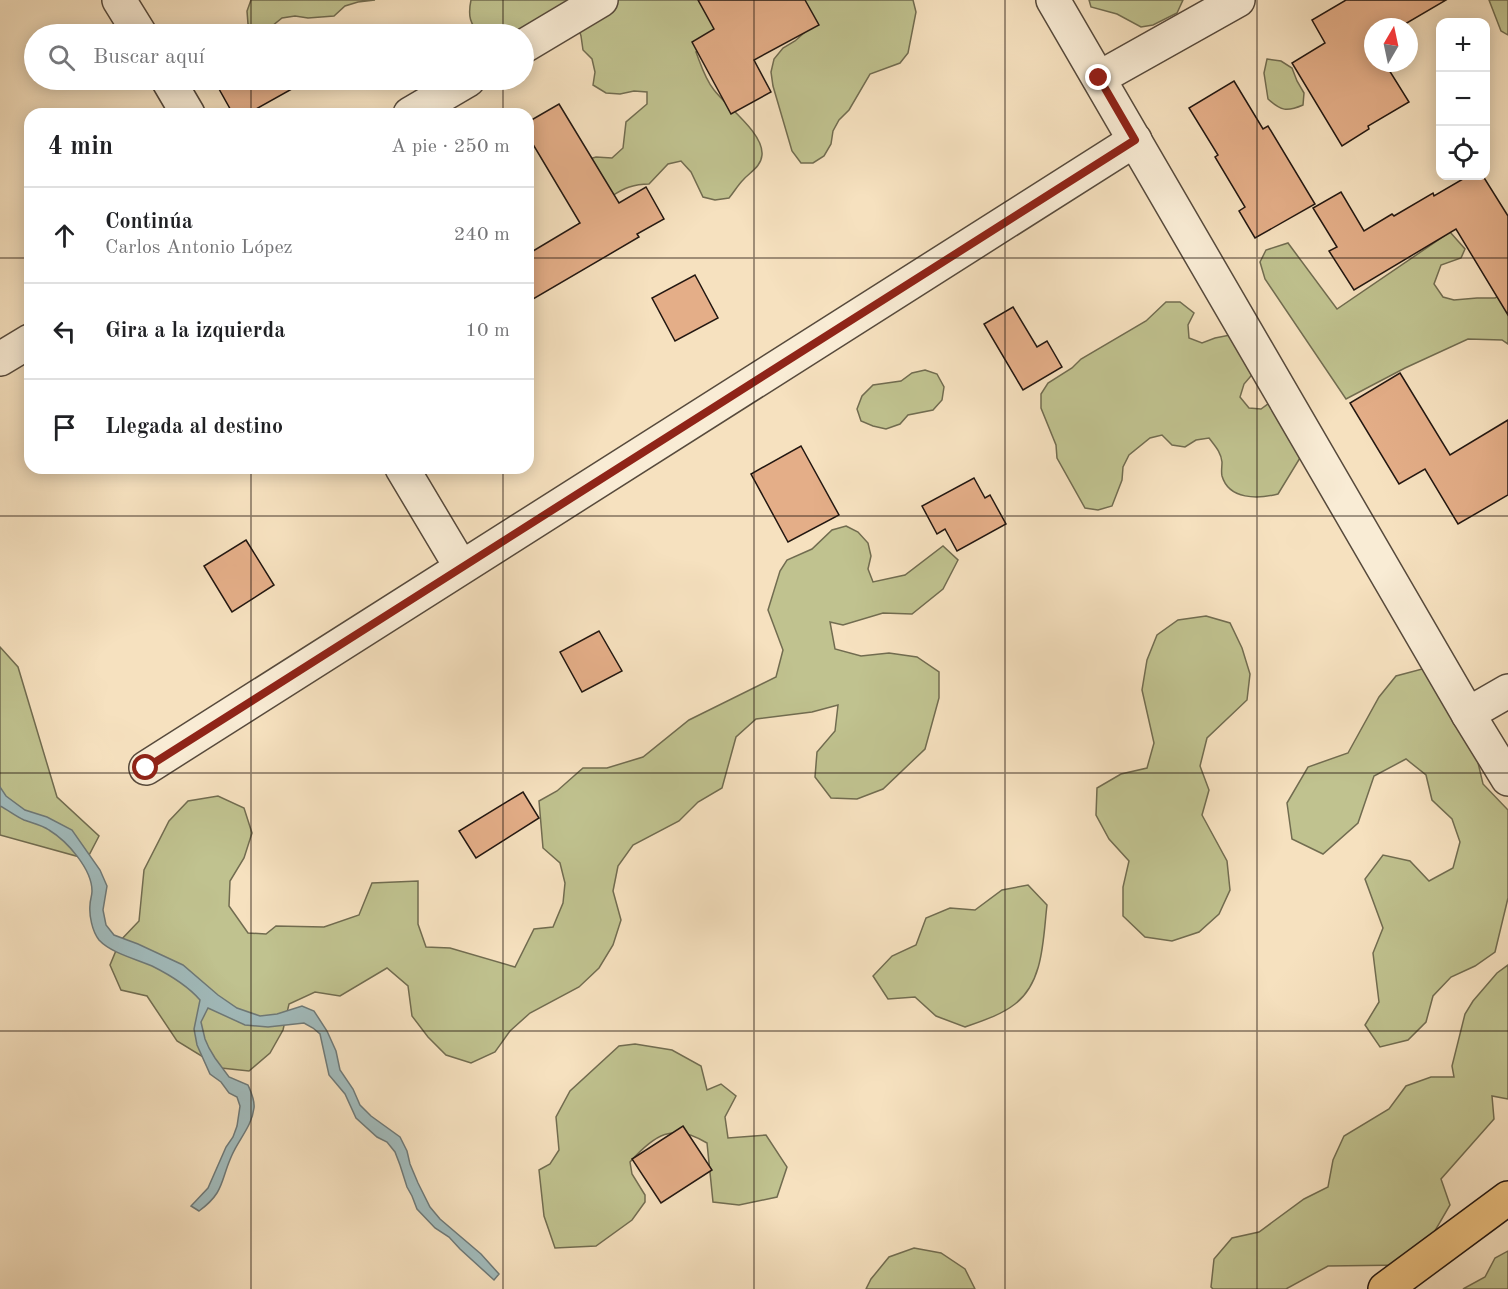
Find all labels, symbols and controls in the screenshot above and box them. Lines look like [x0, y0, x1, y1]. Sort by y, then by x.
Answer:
north arrow [1364, 18, 1418, 72]
map controls [1436, 18, 1490, 180]
button: + [1436, 18, 1490, 72]
search box [24, 24, 534, 90]
icon: search [45, 41, 78, 74]
text: Buscar aquí [93, 46, 205, 68]
route end [1085, 64, 1111, 90]
button: − [1436, 72, 1490, 126]
button: locate [1436, 126, 1490, 180]
text: 4 min [48, 134, 113, 160]
text: A pie · 250 m [391, 137, 510, 157]
text: Continúa [105, 211, 193, 233]
icon: ahead [48, 219, 81, 252]
text: 240 m [454, 225, 510, 245]
text: Carlos Antonio López [105, 238, 292, 258]
icon: left [48, 315, 81, 348]
text: Gira a la izquierda [105, 320, 285, 342]
text: 10 m [465, 321, 510, 341]
icon: arrive [48, 411, 81, 444]
text: Llegada al destino [105, 416, 283, 438]
route start [132, 754, 158, 780]

